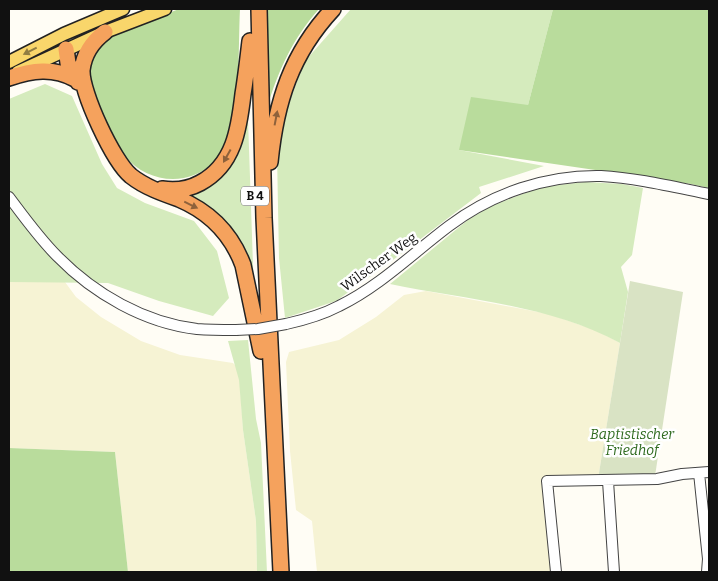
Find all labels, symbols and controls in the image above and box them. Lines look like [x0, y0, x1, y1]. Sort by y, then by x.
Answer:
one-way arrow [23, 47, 38, 55]
one-way arrow [273, 109, 281, 125]
one-way arrow [223, 149, 231, 164]
road number: B 4 [241, 187, 269, 206]
one-way arrow [184, 201, 198, 209]
street label: Wilscher Weg [338, 229, 420, 295]
park label: Baptistischer Friedhof [590, 426, 675, 459]

